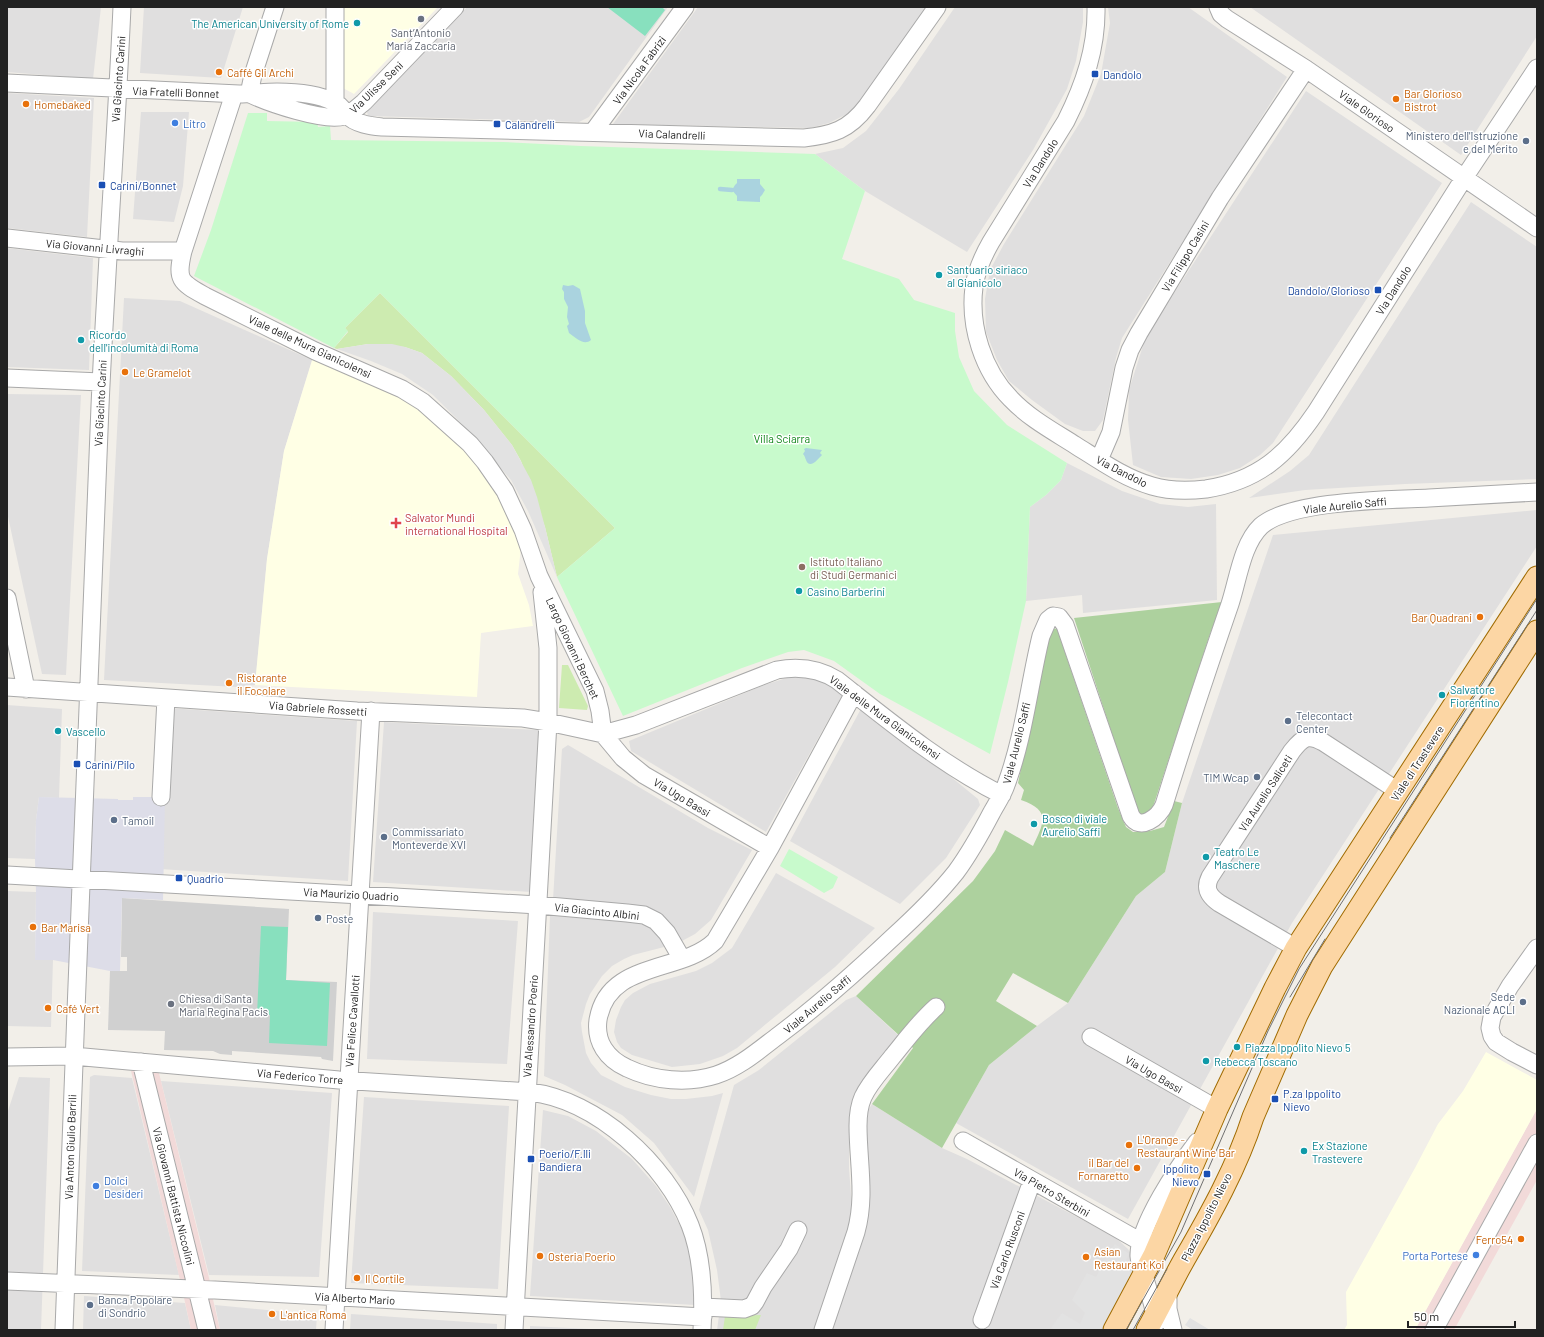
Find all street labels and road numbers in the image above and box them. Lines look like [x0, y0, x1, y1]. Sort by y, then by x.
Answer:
street label: Via Nicola Fabrizi [610, 33, 668, 107]
street label: Via Giacinto Carini [108, 35, 128, 123]
street label: Via Ulisse Seni [347, 58, 405, 116]
street label: Via Fratelli Bonnet [132, 84, 220, 100]
street label: Viale Glorioso [1337, 87, 1397, 135]
street label: Via Calandrelli [638, 126, 706, 142]
street label: Via Dandolo [1020, 136, 1060, 190]
street label: Via Filippo Casini [1159, 218, 1211, 294]
street label: Via Giovanni Livraghi [45, 236, 145, 258]
street label: Via Dandolo [1373, 263, 1413, 317]
street label: Viale delle Mura Gianicolensi [247, 312, 374, 380]
street label: Via Giacinto Carini [91, 359, 109, 447]
street label: Via Dandolo [1094, 453, 1150, 489]
street label: Viale Aurelio Saffi [1303, 494, 1387, 516]
street label: Largo Giovanni Berchet [544, 595, 602, 701]
street label: Viale delle Mura Gianicolensi [827, 672, 943, 762]
street label: Via Gabriele Rossetti [268, 698, 368, 718]
street label: Viale Aurelio Saffi [1000, 701, 1032, 785]
street label: Viale di Trastevere [1388, 723, 1446, 803]
street label: Via Aurelio Saliceti [1235, 752, 1295, 834]
street label: Via Ugo Bassi [651, 775, 713, 819]
street label: Via Maurizio Quadrio [303, 885, 399, 903]
street label: Via Giacinto Albini [554, 900, 640, 922]
street label: Viale Aurelio Saffi [781, 972, 853, 1036]
street label: Via Felice Cavallotti [342, 974, 362, 1068]
street label: Via Alessandro Poerio [520, 974, 540, 1078]
street label: Via Ugo Bassi [1123, 1052, 1185, 1096]
street label: Via Federico Torre [256, 1066, 344, 1086]
street label: Via Anton Giulio Barrili [62, 1094, 78, 1200]
street label: Via Giovanni Battista Niccolini [151, 1126, 198, 1267]
street label: Via Pietro Sterbini [1011, 1165, 1093, 1219]
street label: Piazza Ippolito Nievo [1178, 1170, 1234, 1264]
street label: Via Carlo Rusconi [987, 1209, 1027, 1291]
street label: Via Alberto Mario [314, 1289, 396, 1307]

